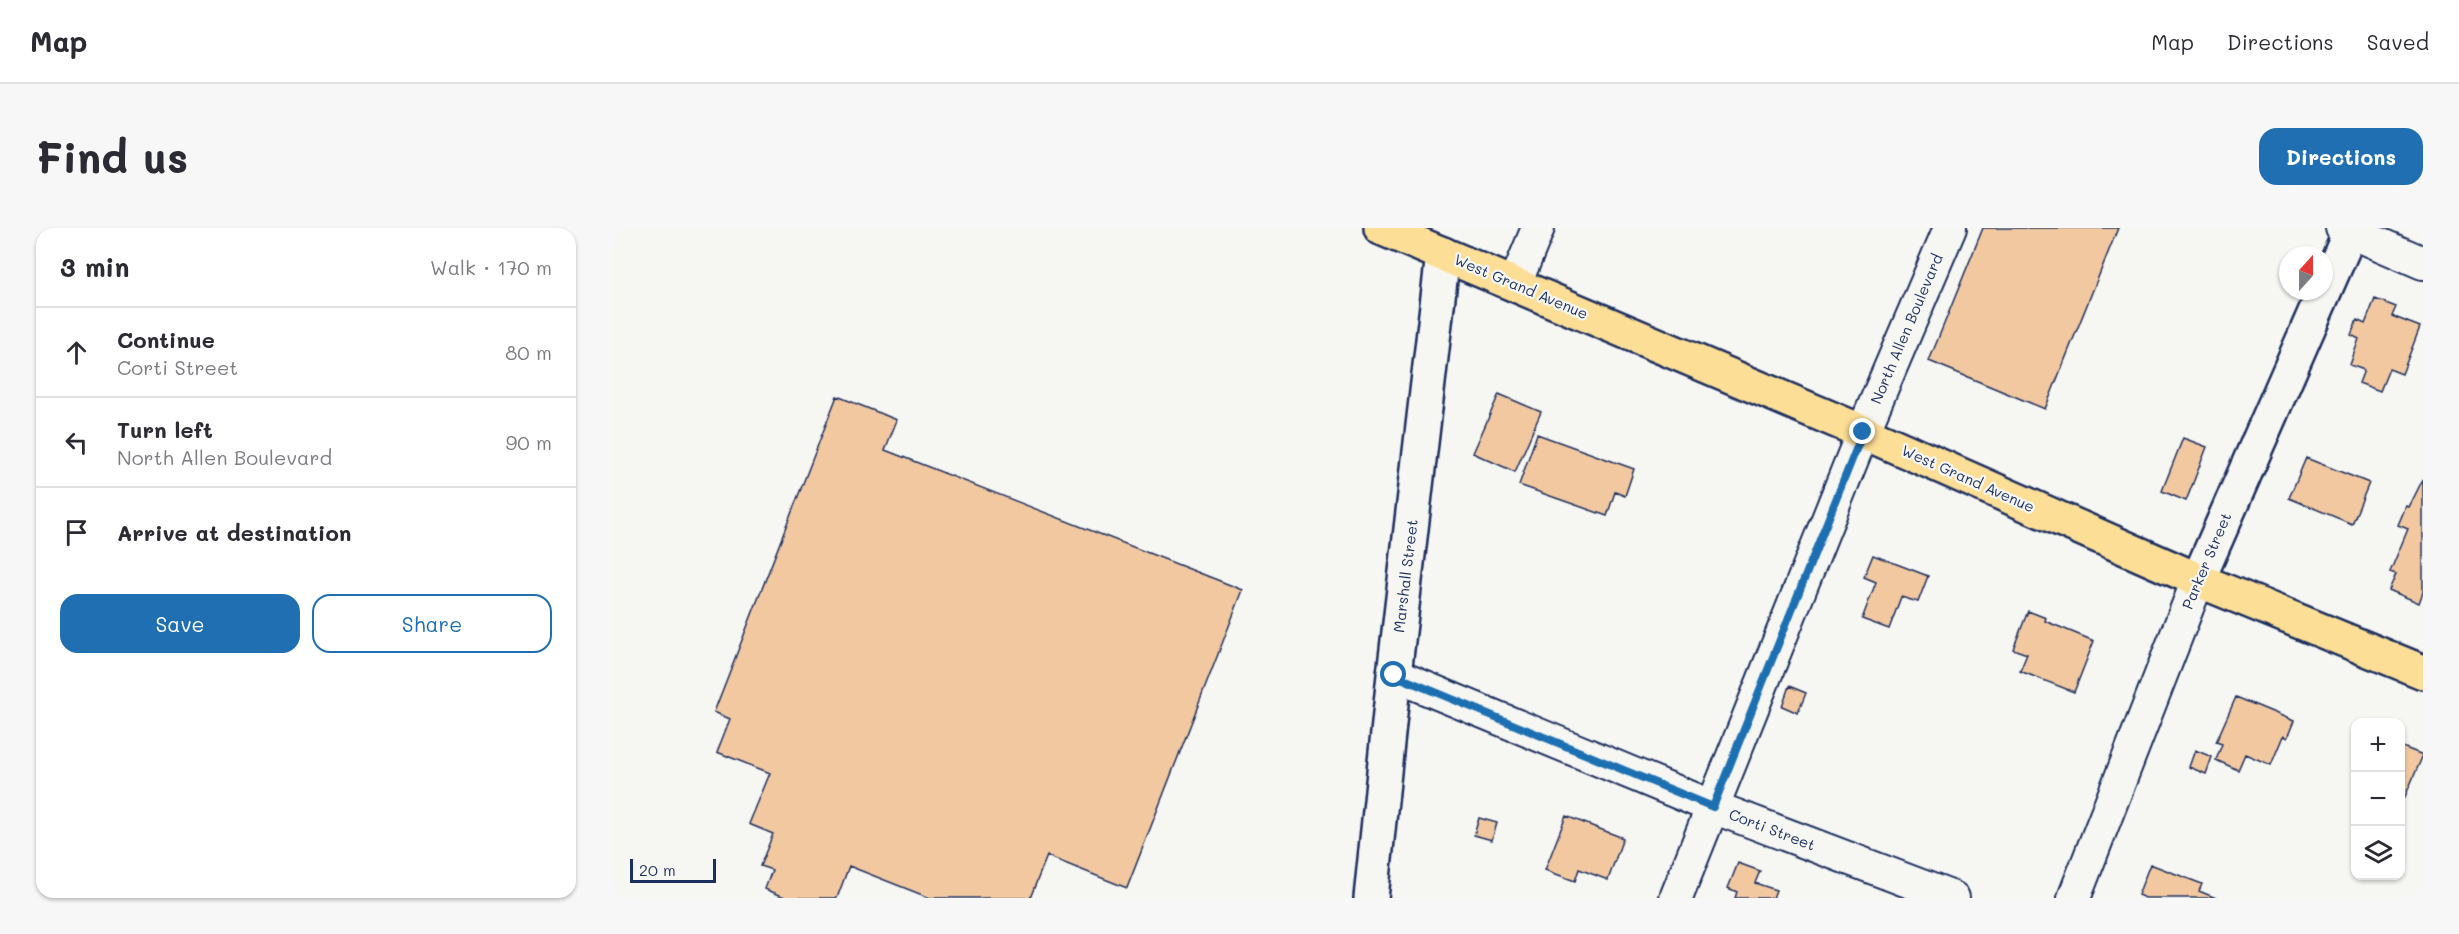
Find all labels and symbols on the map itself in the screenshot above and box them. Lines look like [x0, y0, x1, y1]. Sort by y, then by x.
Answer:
north arrow [2279, 246, 2333, 300]
street label: West Grand Avenue [1451, 249, 1591, 323]
street label: North Allen Boulevard [1865, 250, 1947, 407]
route end [1849, 418, 1875, 444]
street label: West Grand Avenue [1899, 440, 2038, 516]
street label: Parker Street [2177, 509, 2235, 612]
street label: Marshall Street [1388, 518, 1422, 634]
route start [1380, 661, 1406, 687]
street label: Corti Street [1726, 803, 1818, 855]
scale bar [630, 856, 716, 884]

